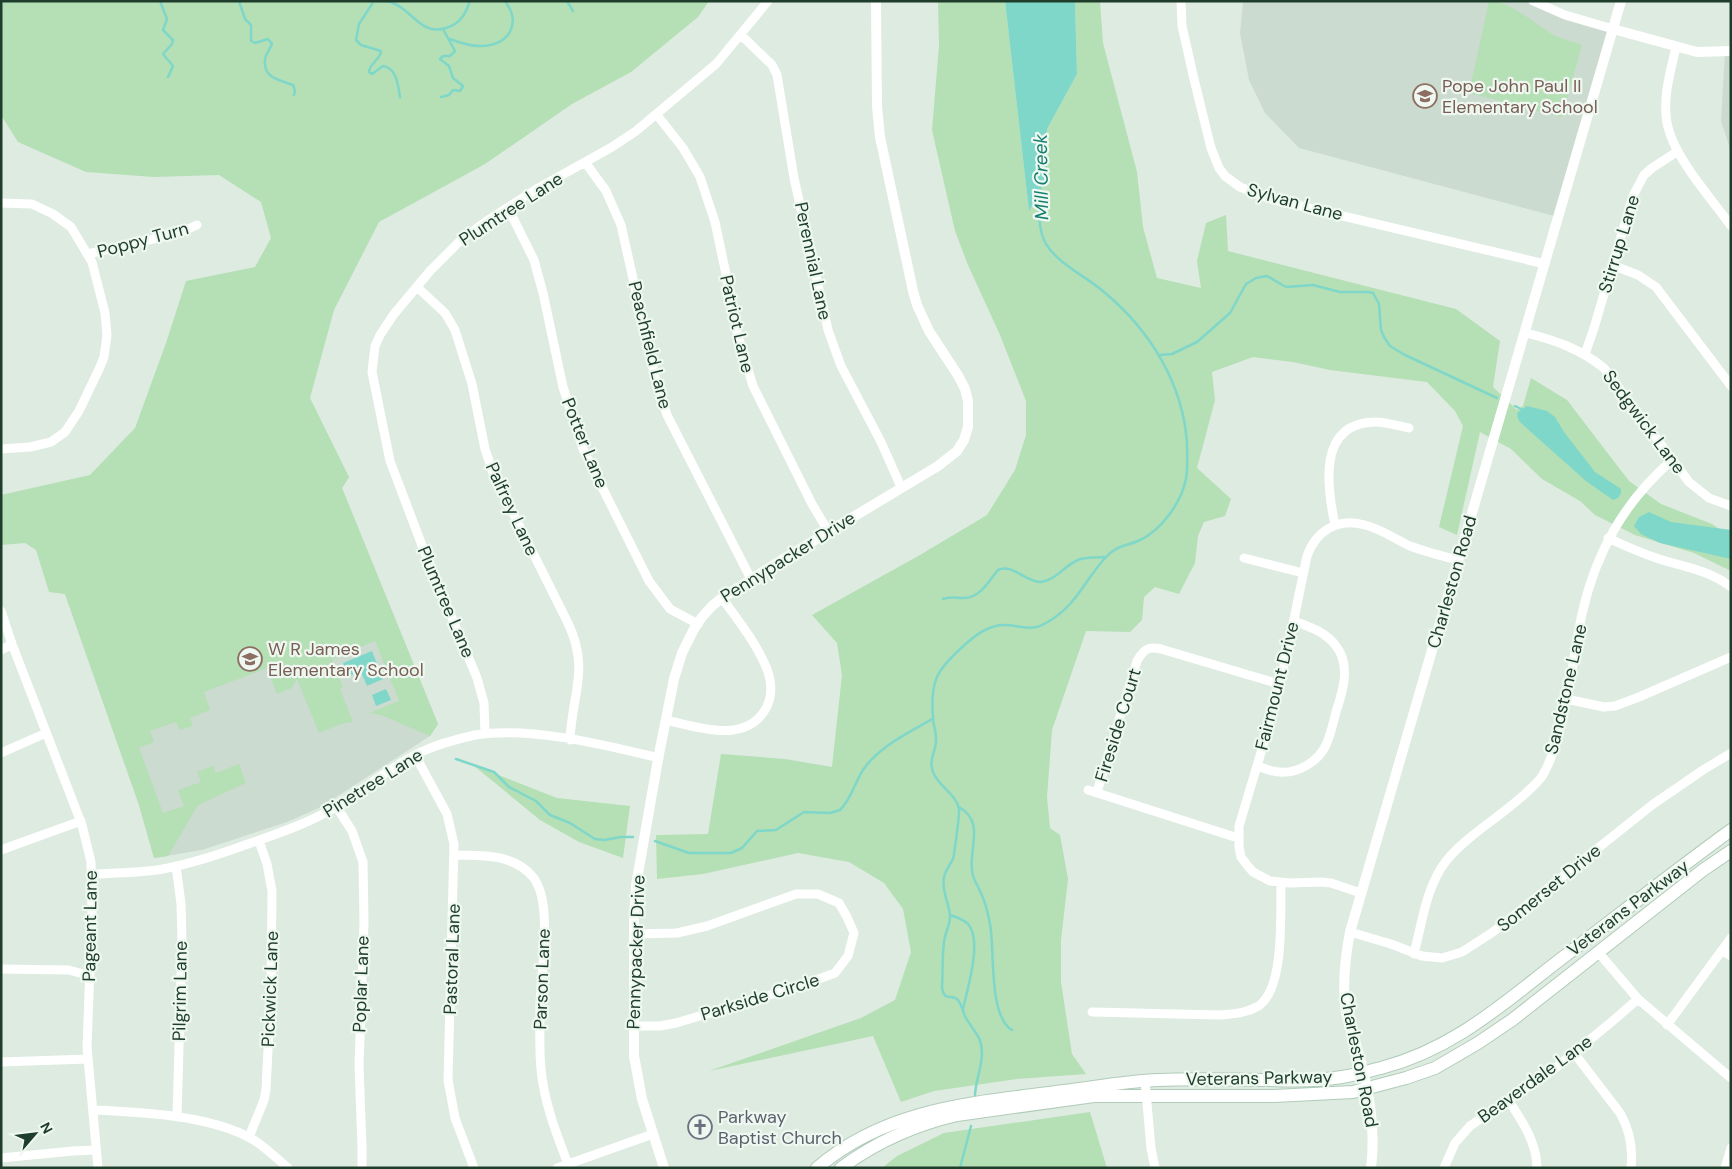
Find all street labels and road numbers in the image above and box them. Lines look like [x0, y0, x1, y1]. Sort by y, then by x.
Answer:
street label: Plumtree Lane [454, 166, 568, 252]
street label: Sylvan Lane [1244, 178, 1346, 226]
street label: Stirrup Lane [1593, 192, 1645, 296]
street label: Perennial Lane [789, 200, 837, 322]
street label: Poppy Turn [95, 216, 191, 264]
street label: Patriot Lane [714, 273, 760, 375]
street label: Peachfield Lane [623, 279, 677, 411]
street label: Sedgwick Lane [1597, 365, 1691, 479]
street label: Potter Lane [556, 394, 614, 492]
street label: Palfrey Lane [480, 458, 544, 560]
street label: Pennypacker Drive [716, 506, 860, 608]
street label: Charleston Road [1422, 513, 1482, 651]
street label: Plumtree Lane [412, 542, 480, 662]
street label: Fairmount Drive [1249, 619, 1305, 753]
street label: Sandstone Lane [1539, 621, 1593, 757]
street label: Fireside Court [1089, 665, 1147, 785]
street label: Pinetree Lane [319, 743, 427, 823]
street label: Somerset Drive [1492, 839, 1606, 937]
street label: Veterans Parkway [1562, 854, 1694, 962]
street label: Pageant Lane [77, 870, 103, 982]
street label: Pennypacker Drive [621, 874, 651, 1030]
street label: Pastoral Lane [438, 903, 466, 1015]
street label: Parson Lane [528, 928, 556, 1030]
street label: Pickwick Lane [256, 931, 284, 1047]
street label: Poplar Lane [347, 935, 375, 1033]
street label: Pilgrim Lane [167, 941, 193, 1041]
street label: Parkside Circle [698, 968, 822, 1026]
street label: Charleston Road [1334, 990, 1384, 1130]
street label: Beaverdale Lane [1473, 1029, 1597, 1129]
street label: Veterans Parkway [1185, 1065, 1333, 1091]

